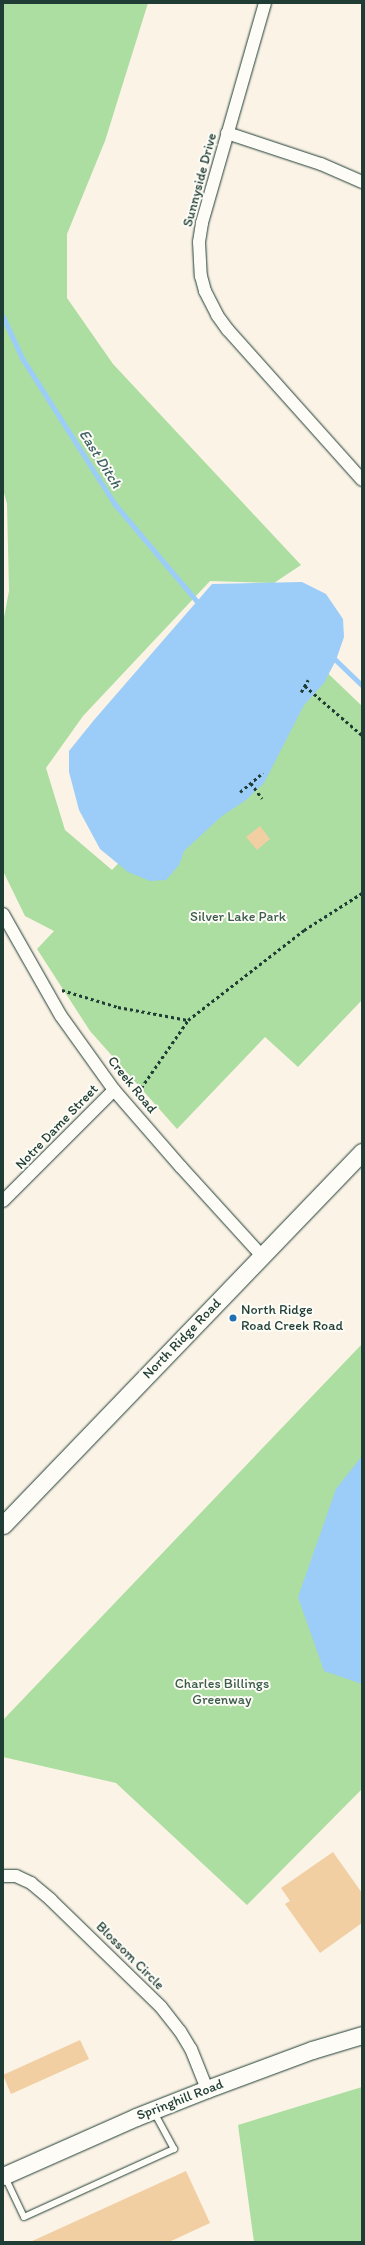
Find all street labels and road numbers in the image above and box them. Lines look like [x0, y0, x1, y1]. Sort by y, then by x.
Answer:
street label: Sunnyside Drive [179, 131, 221, 229]
street label: Creek Road [104, 1053, 160, 1117]
street label: Notre Dame Street [12, 1081, 102, 1173]
street label: North Ridge Road [140, 1295, 224, 1383]
street label: Blossom Circle [92, 1918, 168, 1994]
street label: Springhill Road [134, 2076, 226, 2124]

